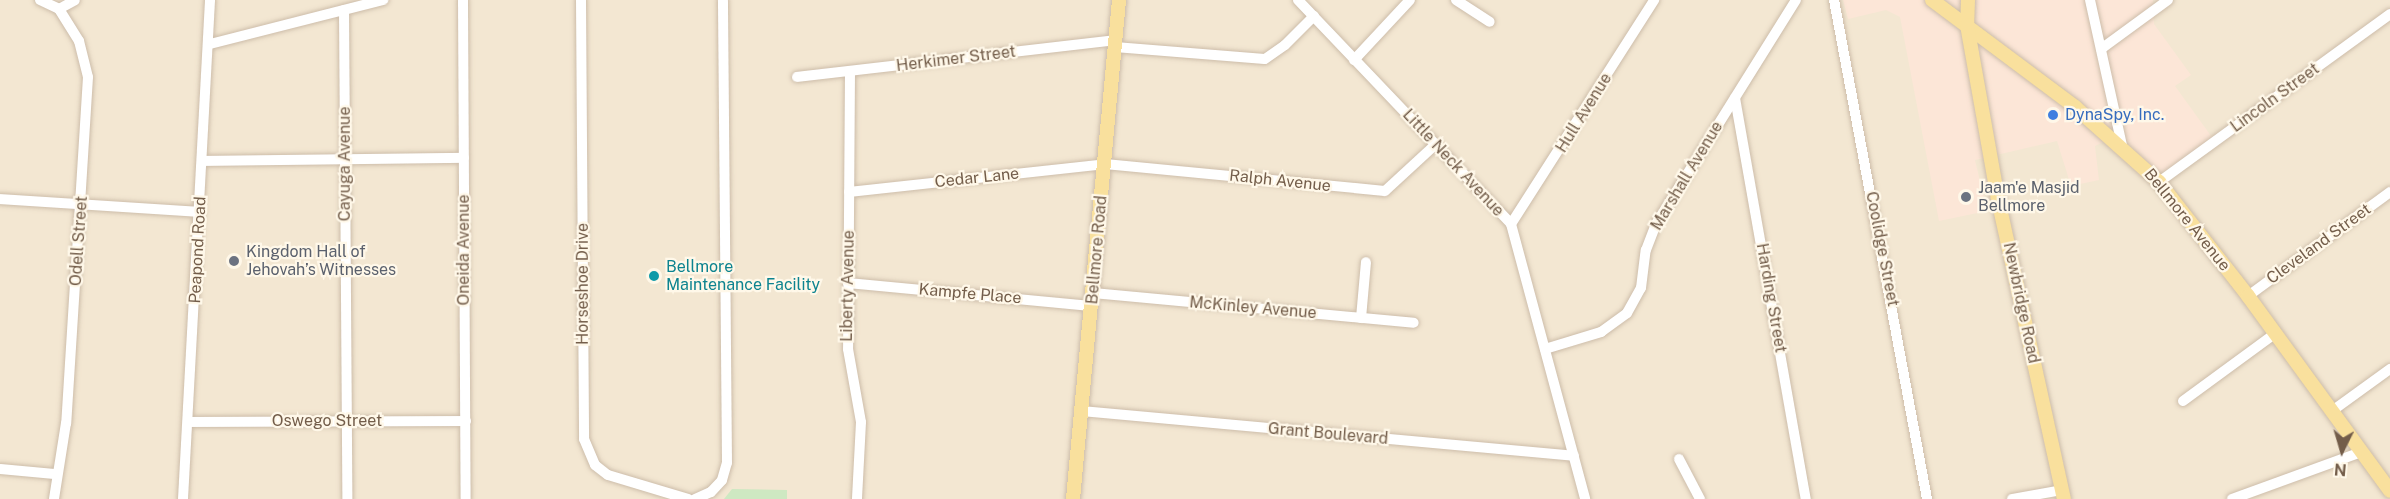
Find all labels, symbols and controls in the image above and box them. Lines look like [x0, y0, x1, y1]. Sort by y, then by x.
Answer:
street label: Herkimer Street [895, 42, 1017, 76]
street label: Lincoln Street [2227, 59, 2323, 137]
street label: Hull Avenue [1552, 70, 1616, 156]
street label: Little Neck Avenue [1398, 105, 1508, 221]
place label: DynaSpy, Inc. [2065, 105, 2164, 125]
street label: Cayuga Avenue [335, 107, 355, 221]
marker: DynaSpy, Inc. [2046, 108, 2060, 122]
street label: Marshall Avenue [1647, 118, 1727, 234]
street label: Cedar Lane [934, 164, 1020, 192]
street label: Bellmore Avenue [2140, 165, 2234, 275]
street label: Ralph Avenue [1228, 166, 1332, 196]
place label: Jaam'e Masjid Bellmore [1978, 178, 2080, 216]
street label: Coolidge Street [1861, 190, 1903, 308]
marker: Jaam'e Masjid Bellmore [1959, 190, 1973, 204]
street label: Oneida Avenue [454, 194, 474, 306]
street label: Odell Street [66, 195, 92, 287]
street label: Bellmore Road [1083, 195, 1111, 305]
street label: Peapond Road [186, 196, 210, 304]
street label: Cleveland Street [2263, 200, 2375, 288]
street label: Horseshoe Drive [573, 223, 593, 345]
street label: Liberty Avenue [837, 230, 859, 342]
street label: Newbridge Road [1999, 241, 2043, 365]
place label: Kingdom Hall of Jehovah’s Witnesses [246, 242, 397, 280]
street label: Harding Street [1752, 242, 1790, 354]
marker: Kingdom Hall of Jehovah’s Witnesses [227, 254, 241, 268]
place label: Bellmore Maintenance Facility [666, 257, 820, 295]
marker: Bellmore Maintenance Facility [647, 269, 661, 283]
street label: Kampfe Place [918, 280, 1022, 308]
street label: McKinley Avenue [1189, 293, 1317, 323]
street label: Oswego Street [272, 411, 382, 431]
street label: Grant Boulevard [1267, 419, 1389, 449]
north arrow [2312, 421, 2372, 481]
text: N [2333, 459, 2347, 479]

